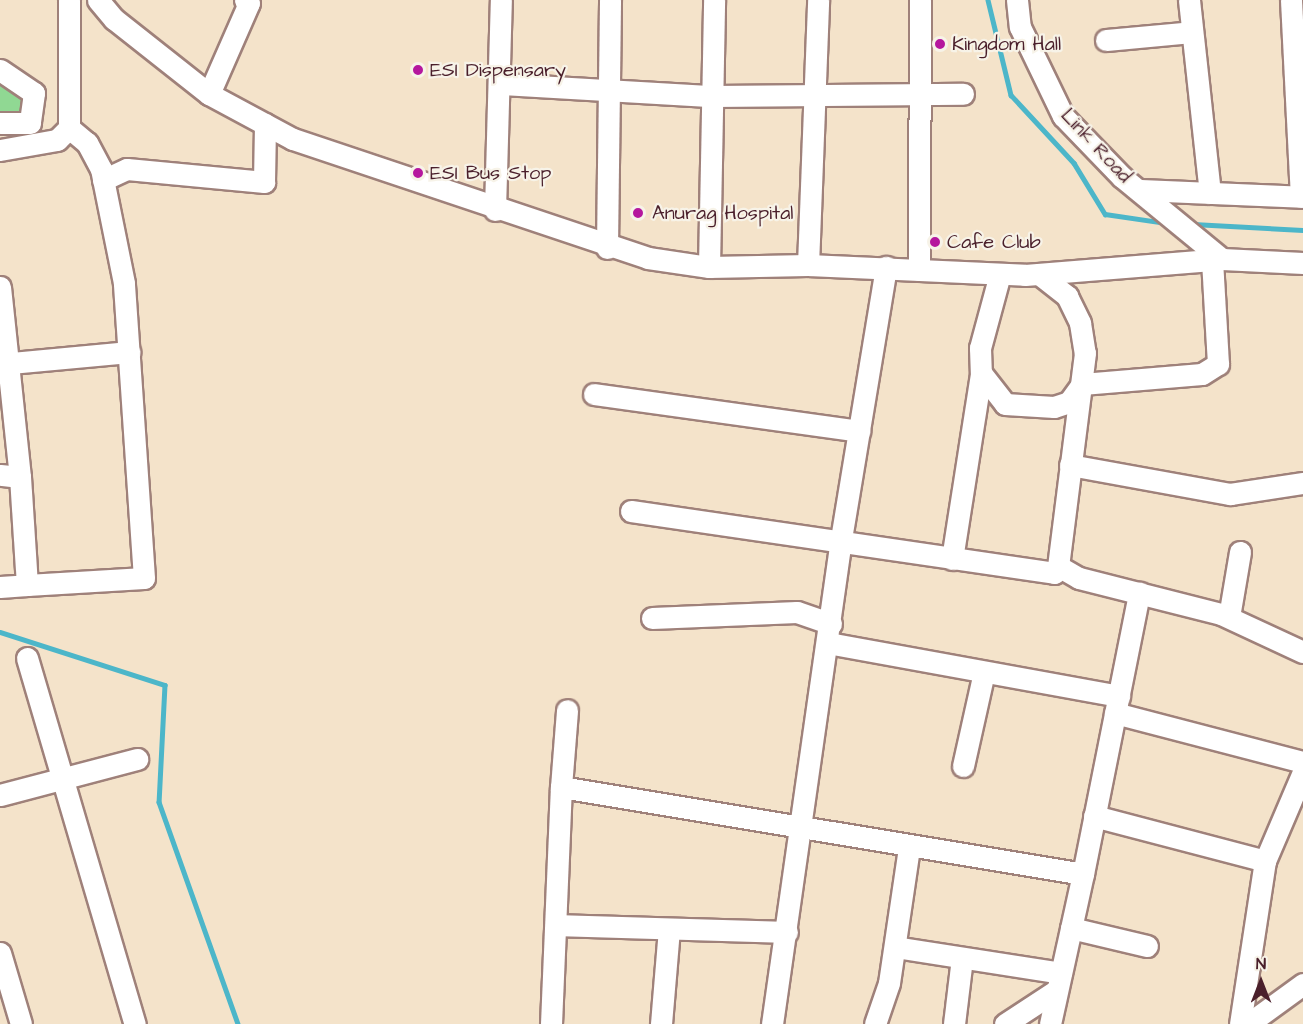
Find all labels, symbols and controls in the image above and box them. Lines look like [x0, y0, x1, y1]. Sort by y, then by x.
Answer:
place label: Kingdom Hall [952, 32, 1061, 56]
marker: Kingdom Hall [933, 37, 947, 51]
place label: ESI Dispensary [430, 58, 566, 82]
marker: ESI Dispensary [411, 63, 425, 77]
street label: Link Road [1055, 104, 1137, 188]
place label: ESI Bus Stop [430, 161, 551, 185]
marker: ESI Bus Stop [411, 166, 425, 180]
place label: Anurag Hospital [652, 201, 793, 225]
marker: Anurag Hospital [629, 204, 647, 222]
place label: Cafe Club [947, 230, 1041, 254]
marker: Cafe Club [928, 235, 942, 249]
north arrow [1231, 952, 1291, 1012]
text: N [1256, 953, 1266, 975]

